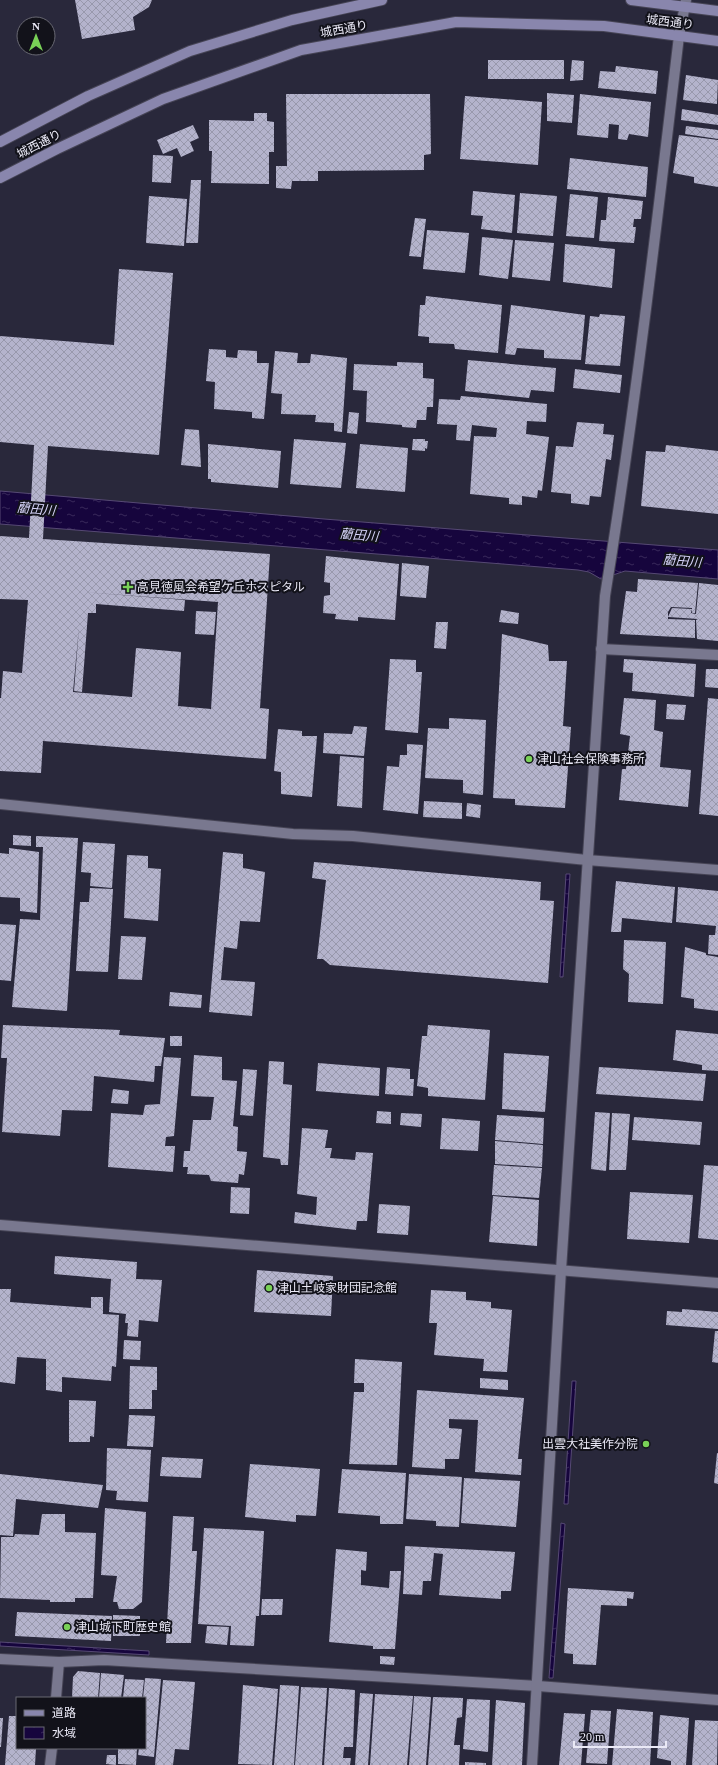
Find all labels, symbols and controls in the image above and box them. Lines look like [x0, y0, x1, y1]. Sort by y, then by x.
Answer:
street label: 城西通り [645, 12, 695, 32]
north arrow [16, 16, 56, 56]
street label: 城西通り [319, 18, 369, 40]
text: N [32, 20, 40, 32]
street label: 城西通り [14, 127, 64, 161]
water label: 藺田川 [16, 500, 58, 518]
water label: 藺田川 [339, 526, 381, 544]
water label: 藺田川 [662, 552, 704, 570]
place label: 高見徳風会希望ケ丘ホスピタル [137, 580, 305, 594]
marker: 高見徳風会希望ケ丘ホスピタル [122, 581, 134, 593]
place label: 津山社会保険事務所 [537, 752, 645, 766]
marker: 津山社会保険事務所 [524, 754, 534, 764]
place label: 津山土岐家財団記念館 [277, 1281, 397, 1295]
marker: 津山土岐家財団記念館 [264, 1283, 274, 1293]
place label: 出雲大社美作分院 [542, 1437, 638, 1451]
marker: 出雲大社美作分院 [641, 1439, 651, 1449]
place label: 津山城下町歴史館 [75, 1620, 171, 1634]
marker: 津山城下町歴史館 [62, 1622, 72, 1632]
legend [16, 1697, 146, 1749]
text: 道路 [52, 1706, 76, 1720]
scale bar [574, 1723, 666, 1749]
text: 水域 [52, 1726, 76, 1740]
text: 20 m [580, 1730, 605, 1744]

